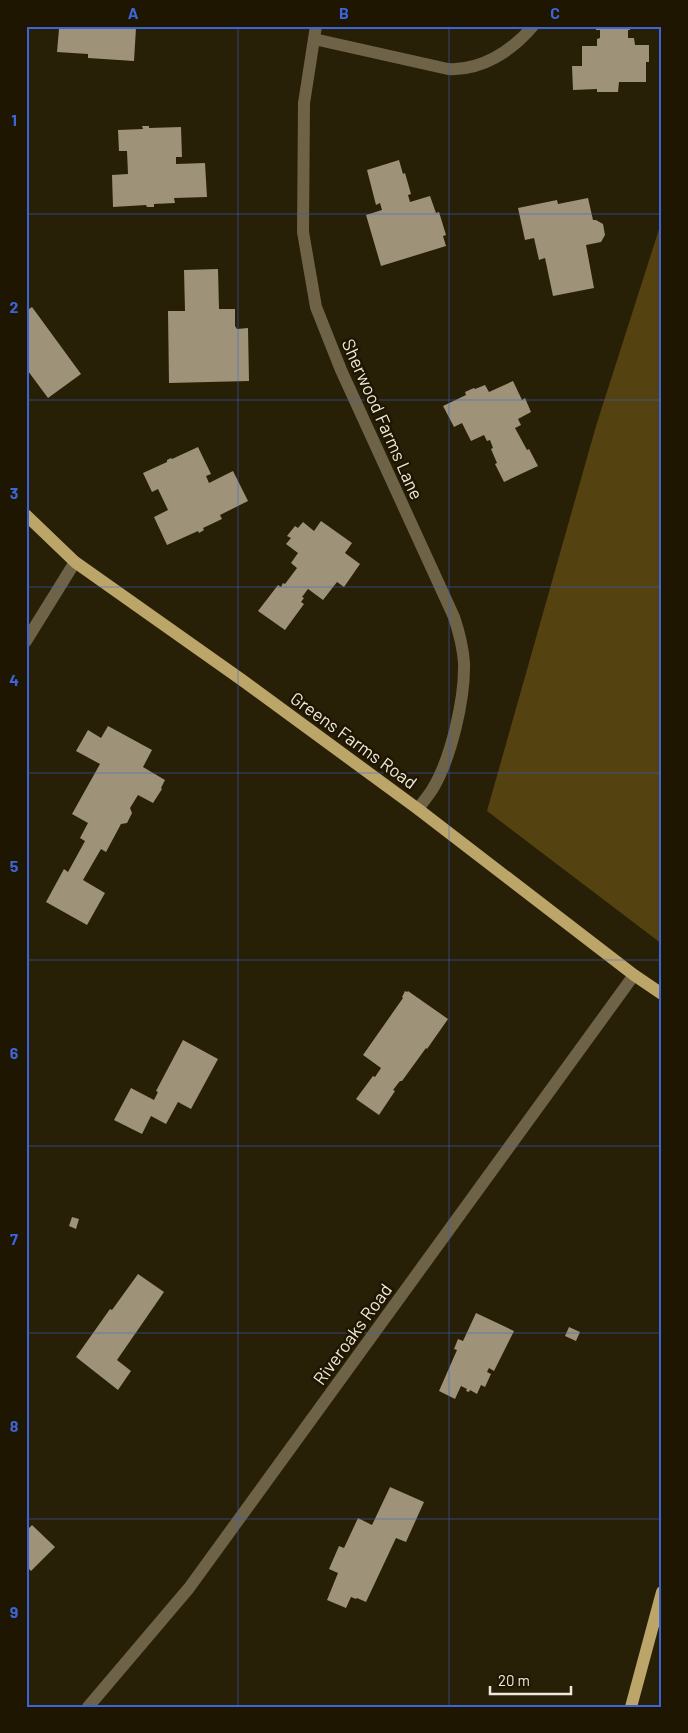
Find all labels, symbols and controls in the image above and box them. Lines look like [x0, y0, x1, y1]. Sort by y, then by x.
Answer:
text: A [128, 3, 139, 22]
text: B [339, 3, 349, 22]
text: C [550, 3, 560, 22]
text: 1 [11, 110, 17, 129]
text: 2 [10, 297, 19, 316]
street label: Sherwood Farms Lane [338, 335, 428, 503]
text: 3 [10, 483, 18, 502]
text: 4 [9, 670, 19, 689]
street label: Greens Farms Road [286, 687, 422, 793]
text: 5 [10, 856, 19, 875]
text: 6 [10, 1043, 19, 1062]
text: 7 [10, 1229, 18, 1248]
street label: Riveroaks Road [308, 1279, 396, 1389]
text: 8 [10, 1416, 19, 1435]
text: 9 [10, 1602, 18, 1621]
scale bar [490, 1663, 572, 1695]
text: 20 m [498, 1671, 530, 1689]

